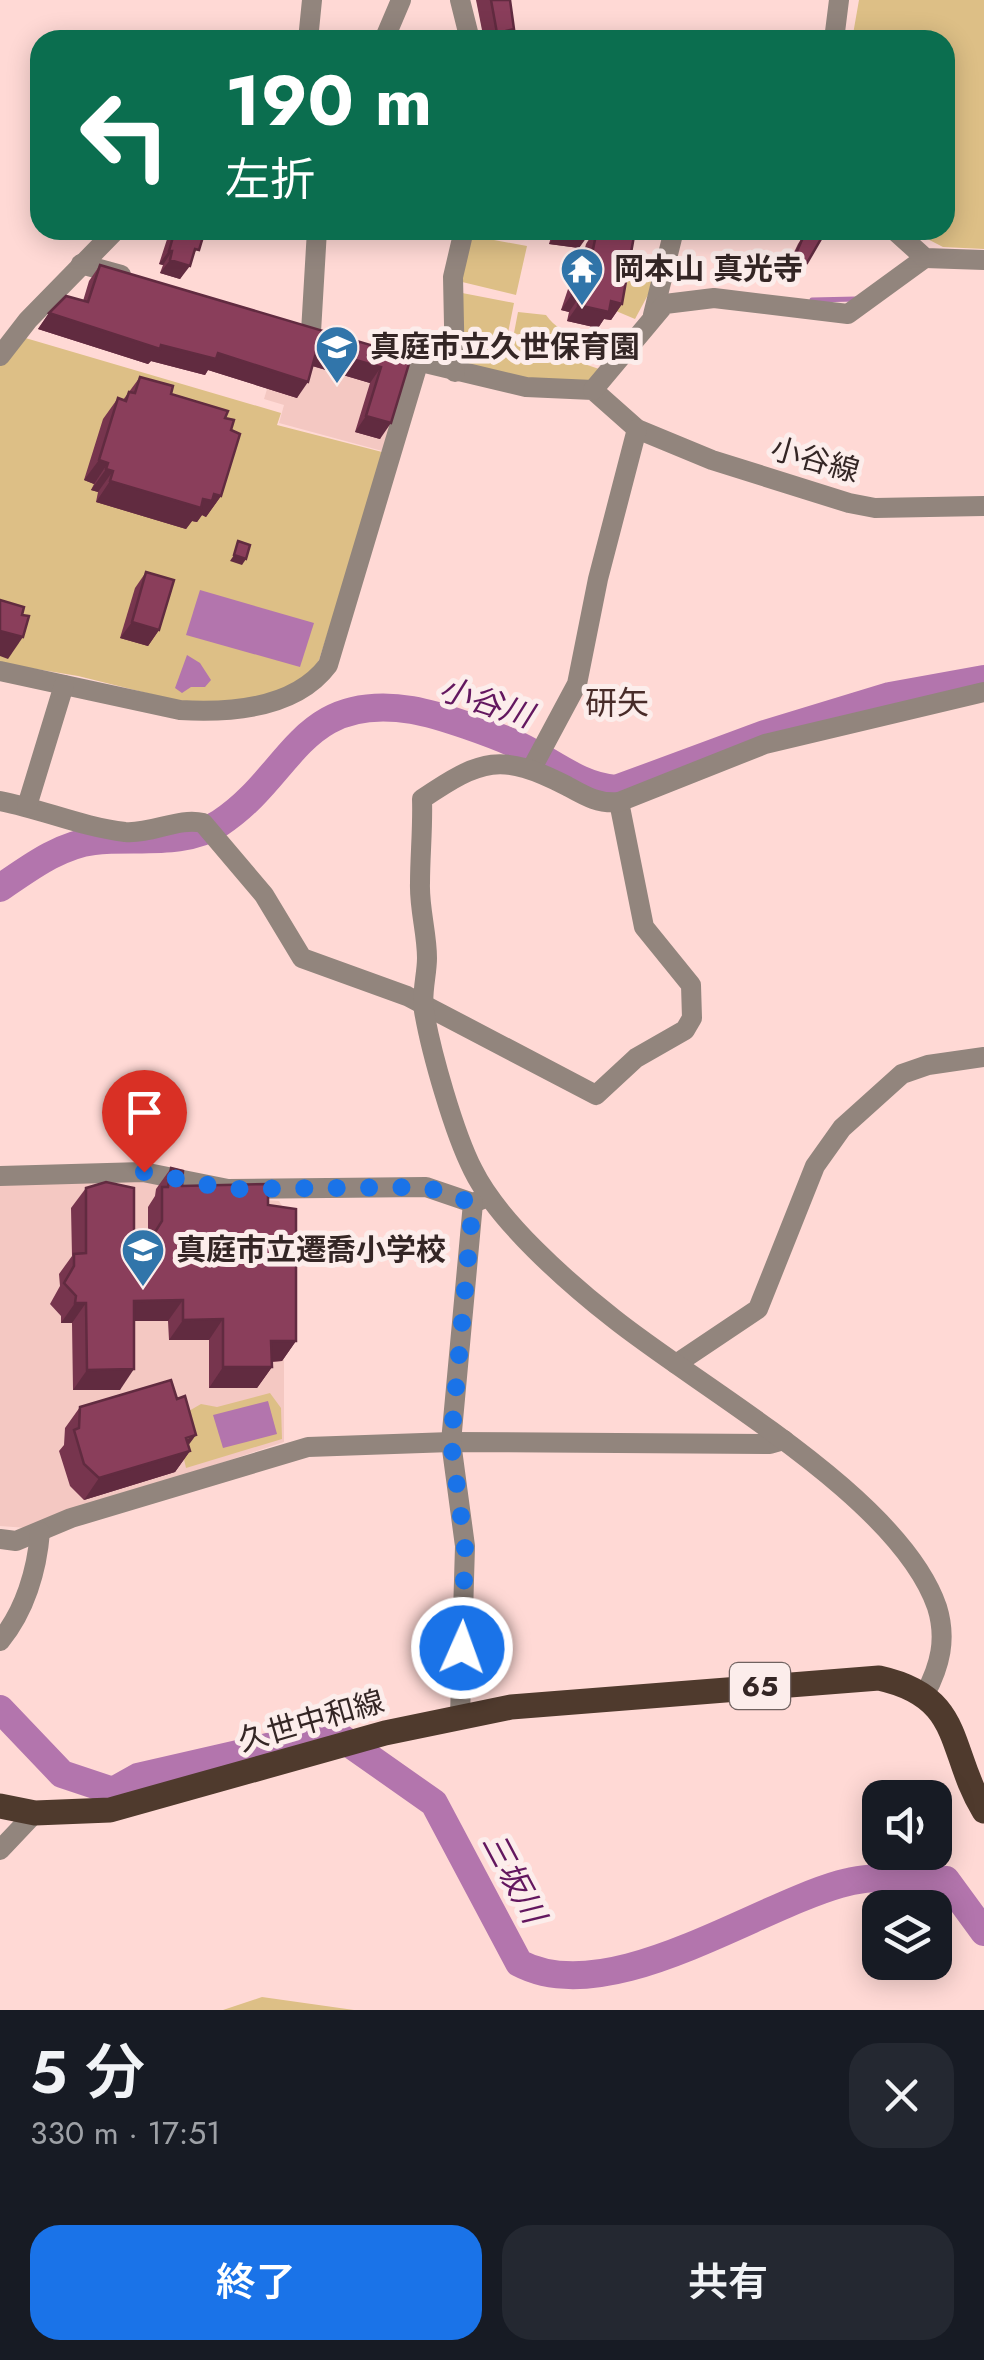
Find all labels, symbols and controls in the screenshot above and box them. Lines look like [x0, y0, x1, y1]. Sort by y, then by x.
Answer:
text: 190 m [225, 50, 432, 151]
icon: left [60, 70, 190, 200]
text: 左折 [225, 147, 315, 212]
temple icon: 岡本山 真光寺 [559, 246, 605, 307]
place label: 岡本山 真光寺 [614, 247, 803, 290]
school or university icon: 真庭市立久世保育園 [314, 324, 360, 385]
place label: 真庭市立久世保育園 [370, 325, 640, 368]
street label: 小谷線 [766, 426, 864, 493]
water label: 小谷川 [433, 665, 542, 740]
district label: 研矢 [585, 680, 649, 726]
pin [102, 1070, 187, 1173]
icon: arrive [117, 1085, 172, 1140]
school or university icon: 真庭市立遷喬小学校 [120, 1227, 166, 1288]
place label: 真庭市立遷喬小学校 [176, 1228, 446, 1271]
position arrow [410, 1596, 514, 1700]
road number: 65 [730, 1663, 790, 1709]
street label: 久世中和線 [233, 1679, 389, 1762]
map controls [862, 1780, 952, 1980]
button: sound [862, 1780, 952, 1870]
water label: 三坂川 [471, 1825, 558, 1934]
button: layers [862, 1890, 952, 1980]
text: 5 分 [30, 2029, 145, 2116]
button: close [849, 2043, 954, 2148]
text: 330 m · 17:51 [30, 2110, 221, 2156]
button: 終了 [30, 2225, 482, 2340]
button: 共有 [502, 2225, 954, 2340]

